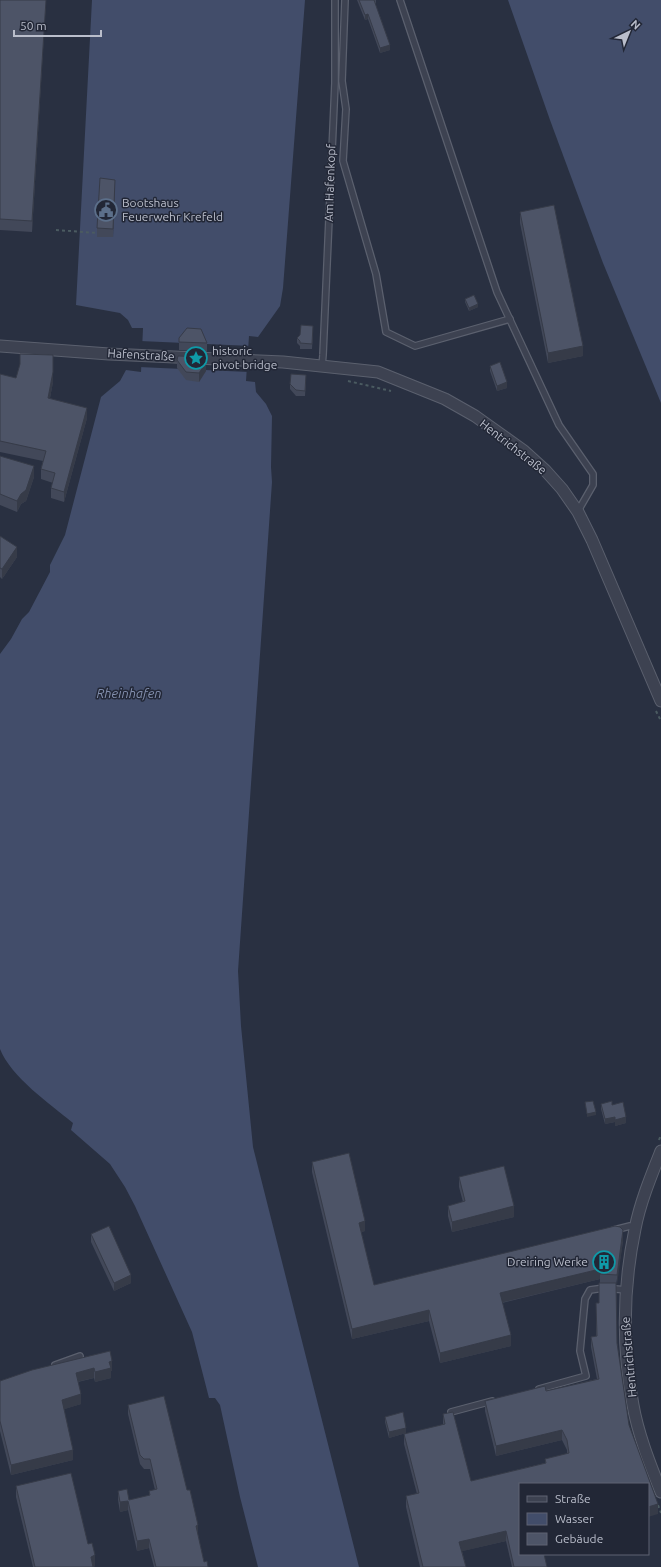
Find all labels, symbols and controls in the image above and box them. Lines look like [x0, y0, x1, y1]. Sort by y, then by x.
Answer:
scale bar [14, 12, 101, 38]
north arrow [609, 12, 649, 52]
text: N [629, 17, 643, 32]
text: 50 m [20, 19, 47, 32]
street label: Am Hafenkopf [322, 143, 337, 222]
place label: Bootshaus Feuerwehr Krefeld [122, 196, 223, 223]
public building icon: Bootshaus Feuerwehr Krefeld [93, 197, 119, 223]
place label: historic pivot bridge [212, 344, 277, 371]
place icon: historic pivot bridge [183, 345, 209, 371]
street label: Hafenstraße [107, 346, 175, 363]
street label: Hentrichstraße [477, 417, 549, 477]
water label: Rheinhafen [96, 686, 162, 701]
building icon: Dreiring Werke [591, 1249, 617, 1275]
place label: Dreiring Werke [507, 1255, 588, 1268]
street label: Hentrichstraße [618, 1316, 639, 1398]
legend [519, 1483, 649, 1555]
text: Straße [555, 1492, 591, 1505]
text: Wasser [555, 1512, 594, 1525]
text: Gebäude [555, 1532, 603, 1545]

